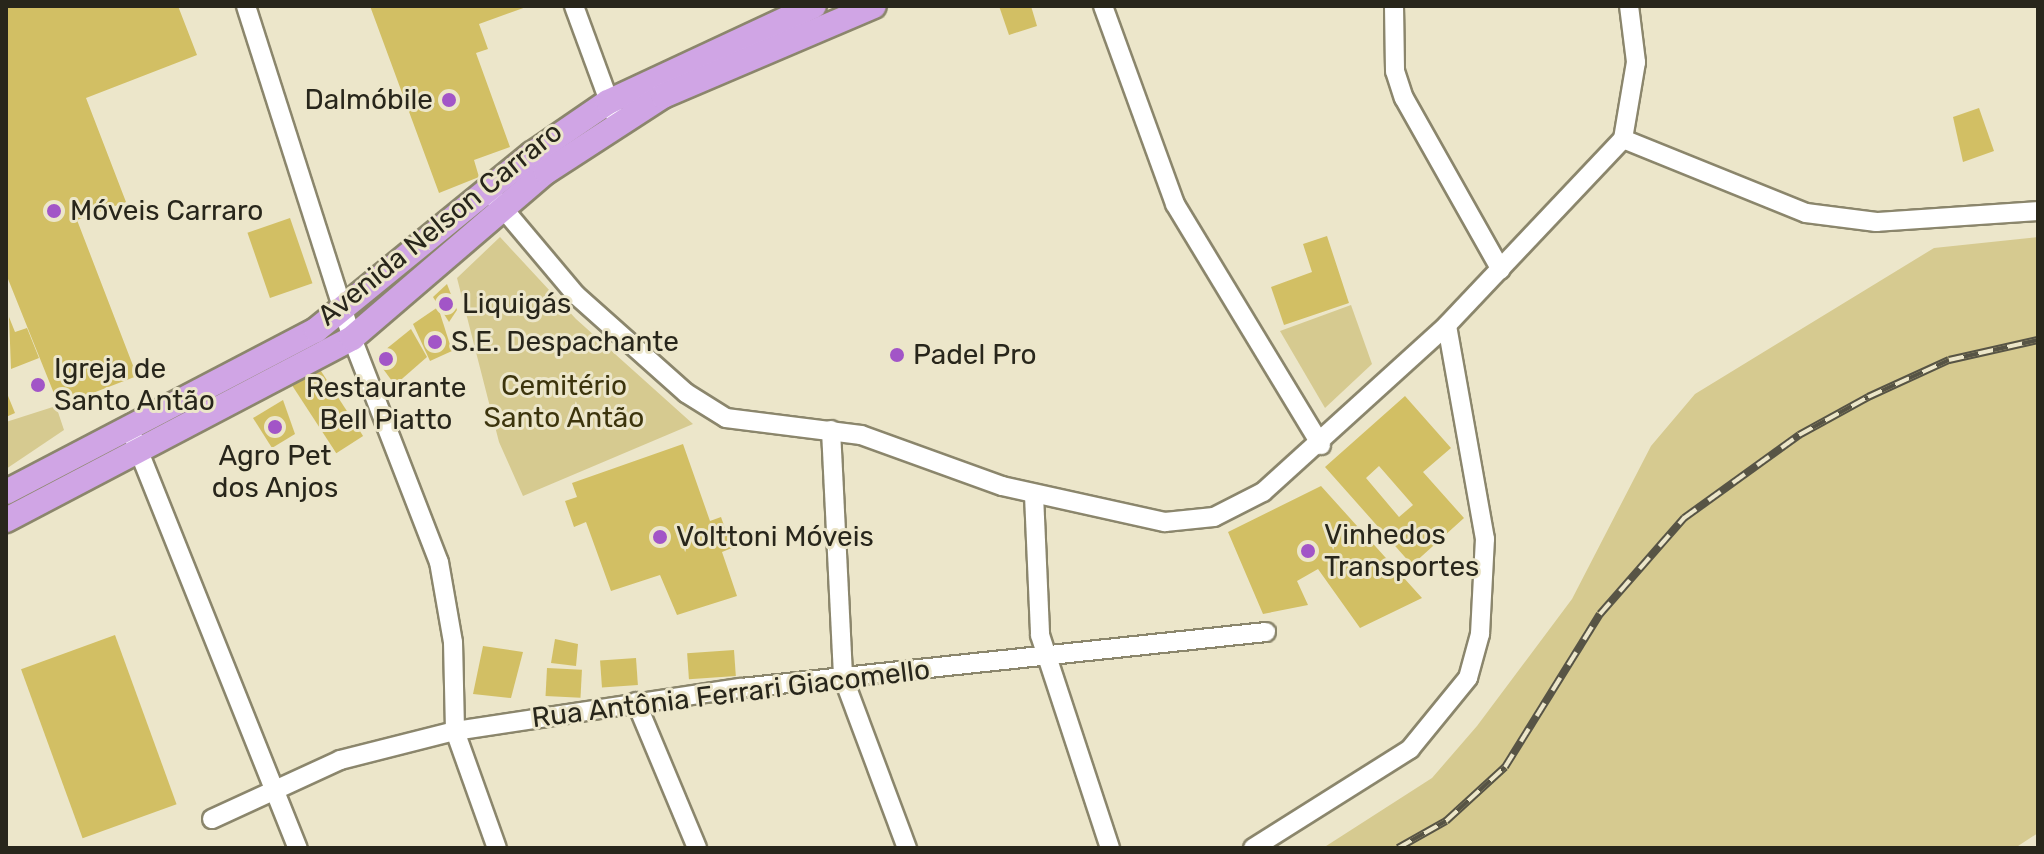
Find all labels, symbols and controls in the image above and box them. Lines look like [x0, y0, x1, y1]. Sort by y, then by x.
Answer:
place label: Dalmóbile [305, 83, 433, 117]
marker: Dalmóbile [440, 91, 458, 109]
street label: Avenida Nelson Carraro [311, 115, 569, 333]
place label: Móveis Carraro [70, 194, 263, 228]
marker: Móveis Carraro [45, 202, 63, 220]
place label: Liquigás [462, 287, 571, 321]
marker: Liquigás [437, 295, 455, 313]
place label: S.E. Despachante [451, 325, 679, 359]
marker: S.E. Despachante [426, 333, 444, 351]
place label: Padel Pro [913, 338, 1037, 372]
marker: Padel Pro [888, 346, 906, 364]
marker: Restaurante Bell Piatto [377, 350, 395, 368]
place label: Igreja de Santo Antão [54, 352, 216, 418]
park label: Cemitério Santo Antão [483, 369, 645, 435]
place label: Restaurante Bell Piatto [306, 371, 466, 437]
marker: Igreja de Santo Antão [29, 376, 47, 394]
marker: Agro Pet dos Anjos [266, 418, 284, 436]
place label: Agro Pet dos Anjos [211, 439, 339, 505]
place label: Vinhedos Transportes [1324, 518, 1479, 584]
place label: Volttoni Móveis [676, 520, 874, 554]
marker: Volttoni Móveis [651, 528, 669, 546]
marker: Vinhedos Transportes [1299, 542, 1317, 560]
street label: Rua Antônia Ferrari Giacomello [530, 653, 932, 735]

